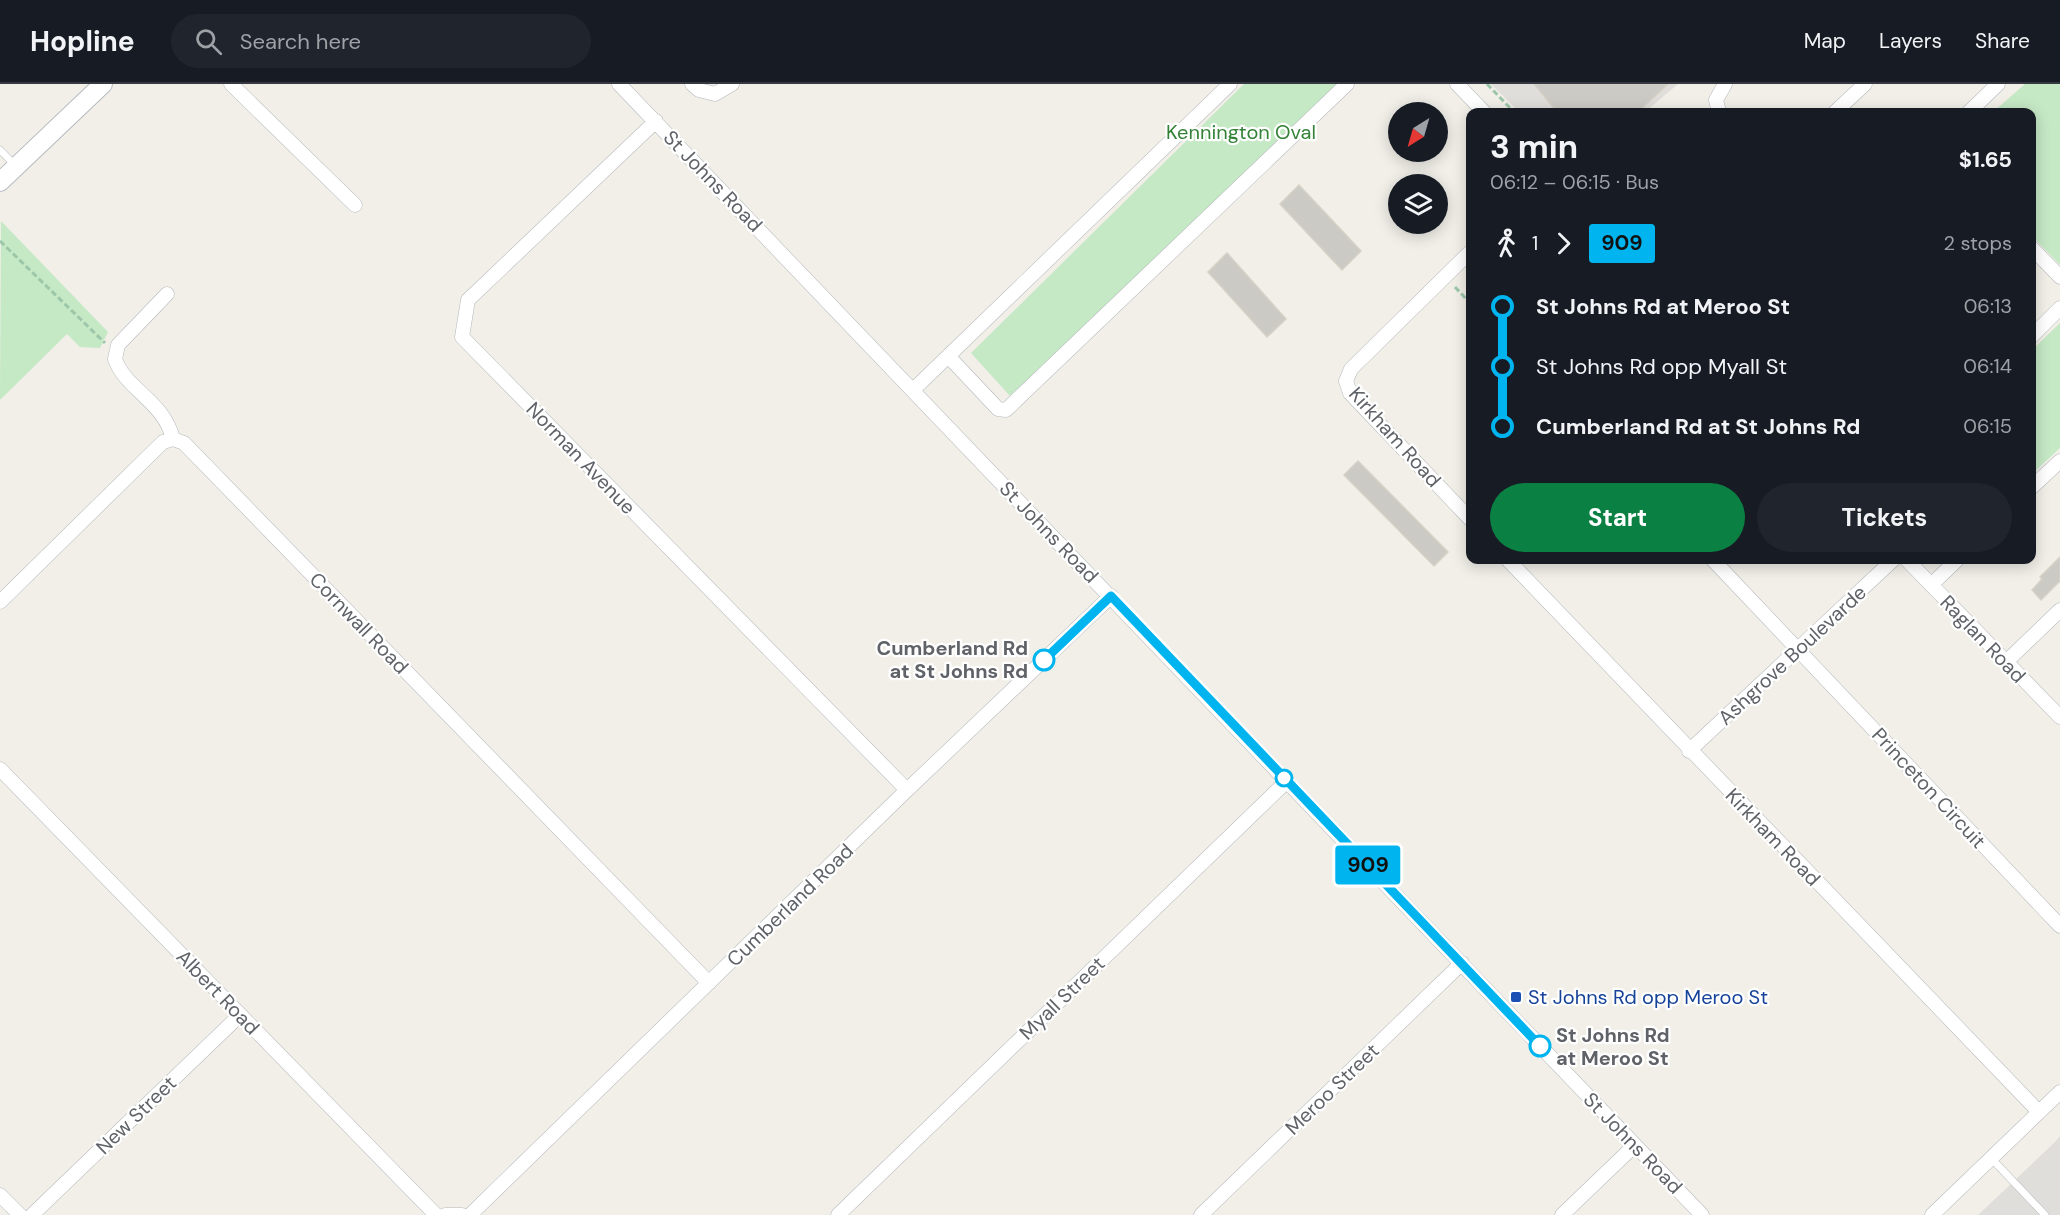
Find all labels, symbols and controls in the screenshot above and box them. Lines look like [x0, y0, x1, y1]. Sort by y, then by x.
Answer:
search box [171, 14, 591, 68]
text: Hopline [30, 23, 135, 60]
icon: search [192, 25, 225, 58]
text: Search here [240, 27, 361, 56]
text: Map [1804, 27, 1846, 55]
text: Layers [1879, 27, 1942, 55]
text: Share [1975, 27, 2030, 55]
north arrow [1388, 102, 1448, 162]
map controls [1388, 102, 1448, 234]
park label: Kennington Oval [1166, 119, 1316, 145]
street label: St Johns Road [658, 125, 768, 237]
text: 3 min [1490, 125, 1578, 168]
text: $1.65 [1959, 145, 2012, 174]
text: 06:12 – 06:15 · Bus [1490, 169, 1659, 195]
button: layers [1388, 174, 1448, 234]
icon: walk [1490, 227, 1523, 260]
icon: forward [1547, 227, 1580, 260]
text: 909 [1601, 229, 1643, 257]
text: 1 [1532, 230, 1538, 256]
text: 2 stops [1944, 230, 2012, 256]
text: St Johns Rd at Meroo St [1536, 292, 1790, 321]
text: 06:13 [1964, 293, 2012, 319]
text: St Johns Rd opp Myall St [1536, 352, 1787, 381]
text: 06:14 [1963, 353, 2012, 379]
street label: Kirkham Road [1343, 381, 1447, 493]
street label: Norman Avenue [521, 396, 641, 520]
text: Cumberland Rd at St Johns Rd [1536, 412, 1860, 441]
text: 06:15 [1963, 413, 2012, 439]
street label: St Johns Road [994, 476, 1104, 588]
button: Start [1490, 483, 1745, 552]
button: Tickets [1757, 483, 2012, 552]
street label: Cornwall Road [304, 567, 414, 679]
street label: Ashgrove Boulevarde [1712, 579, 1872, 731]
street label: Raglan Road [1935, 590, 2031, 688]
place label: Cumberland Rd at St Johns Rd [876, 635, 1028, 684]
marker: Cumberland Rd at St Johns Rd [1033, 649, 1055, 671]
street label: Princeton Circuit [1866, 722, 1992, 854]
unlabelled marker [1275, 769, 1293, 787]
street label: Kirkham Road [1720, 783, 1826, 891]
street label: Cumberland Road [721, 838, 859, 972]
line badge: 909 [1334, 846, 1402, 884]
text: 909 [1347, 851, 1389, 879]
street label: Albert Road [171, 944, 265, 1040]
street label: Myall Street [1014, 951, 1110, 1045]
place label: St Johns Rd opp Meroo St [1528, 984, 1768, 1010]
marker: St Johns Rd opp Meroo St [1509, 990, 1523, 1004]
place label: St Johns Rd at Meroo St [1556, 1022, 1670, 1071]
marker: St Johns Rd at Meroo St [1529, 1035, 1551, 1057]
street label: Meroo Street [1279, 1038, 1385, 1140]
street label: New Street [90, 1070, 182, 1160]
street label: St Johns Road [1578, 1087, 1688, 1199]

